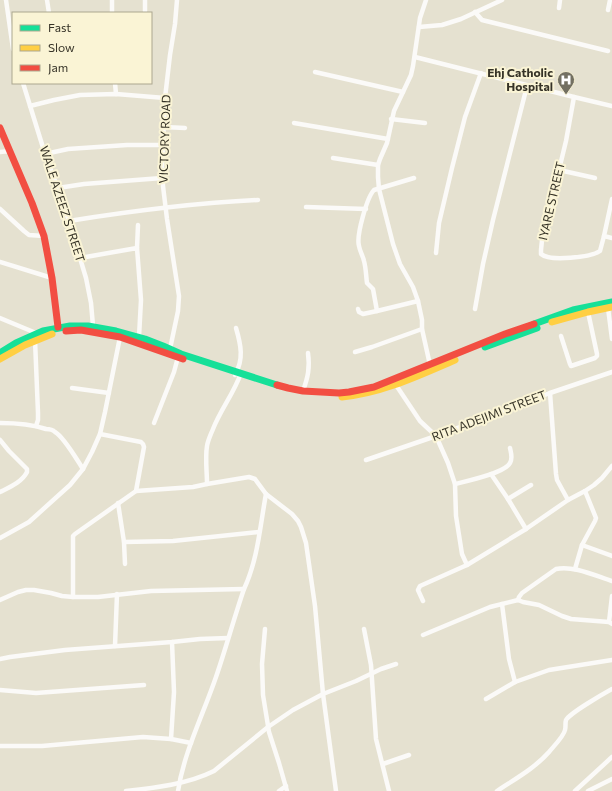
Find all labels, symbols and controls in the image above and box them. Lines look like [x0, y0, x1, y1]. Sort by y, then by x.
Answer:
legend [12, 12, 152, 84]
text: Fast [48, 20, 71, 34]
text: Slow [48, 40, 75, 54]
text: Jam [48, 60, 68, 75]
place label: Ehj Catholic Hospital [487, 65, 553, 93]
hospital icon: Ehj Catholic Hospital [556, 70, 576, 95]
street label: VICTORY ROAD [155, 94, 173, 184]
street label: WALE AZEEZ STREET [38, 144, 88, 264]
street label: IYARE STREET [535, 160, 567, 242]
street label: RITA ADEJIMI STREET [429, 387, 548, 444]

